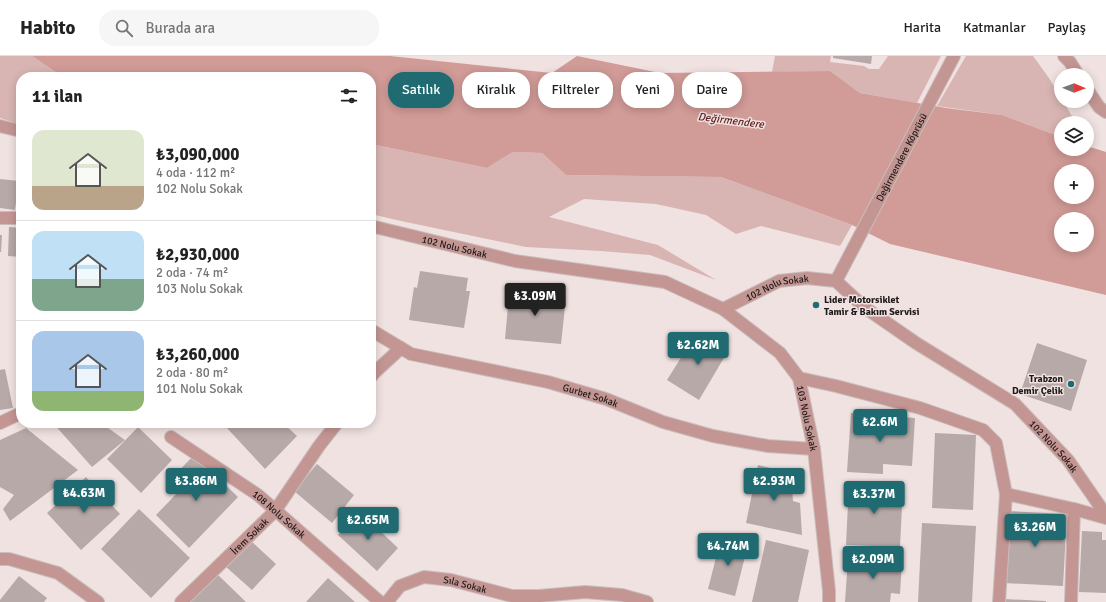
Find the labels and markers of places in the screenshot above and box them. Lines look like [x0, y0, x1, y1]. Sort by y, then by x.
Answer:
pin: ₺3.09M [502, 283, 568, 317]
place label: Lider Motorsiklet Tamir & Bakım Servisi [824, 294, 919, 318]
marker: Lider Motorsiklet Tamir & Bakım Servisi [811, 300, 821, 310]
pin: ₺2.62M [665, 332, 731, 366]
place label: Trabzon Demir Çelik [1012, 373, 1064, 397]
marker: Trabzon Demir Çelik [1066, 379, 1076, 389]
pin: ₺2.6M [852, 409, 908, 443]
pin: ₺3.86M [163, 468, 229, 502]
pin: ₺2.93M [741, 468, 807, 502]
pin: ₺4.63M [51, 480, 117, 514]
pin: ₺3.37M [841, 481, 907, 515]
pin: ₺2.65M [335, 507, 401, 541]
pin: ₺3.26M [1002, 514, 1068, 548]
pin: ₺4.74M [695, 533, 761, 567]
pin: ₺2.09M [840, 546, 906, 580]

